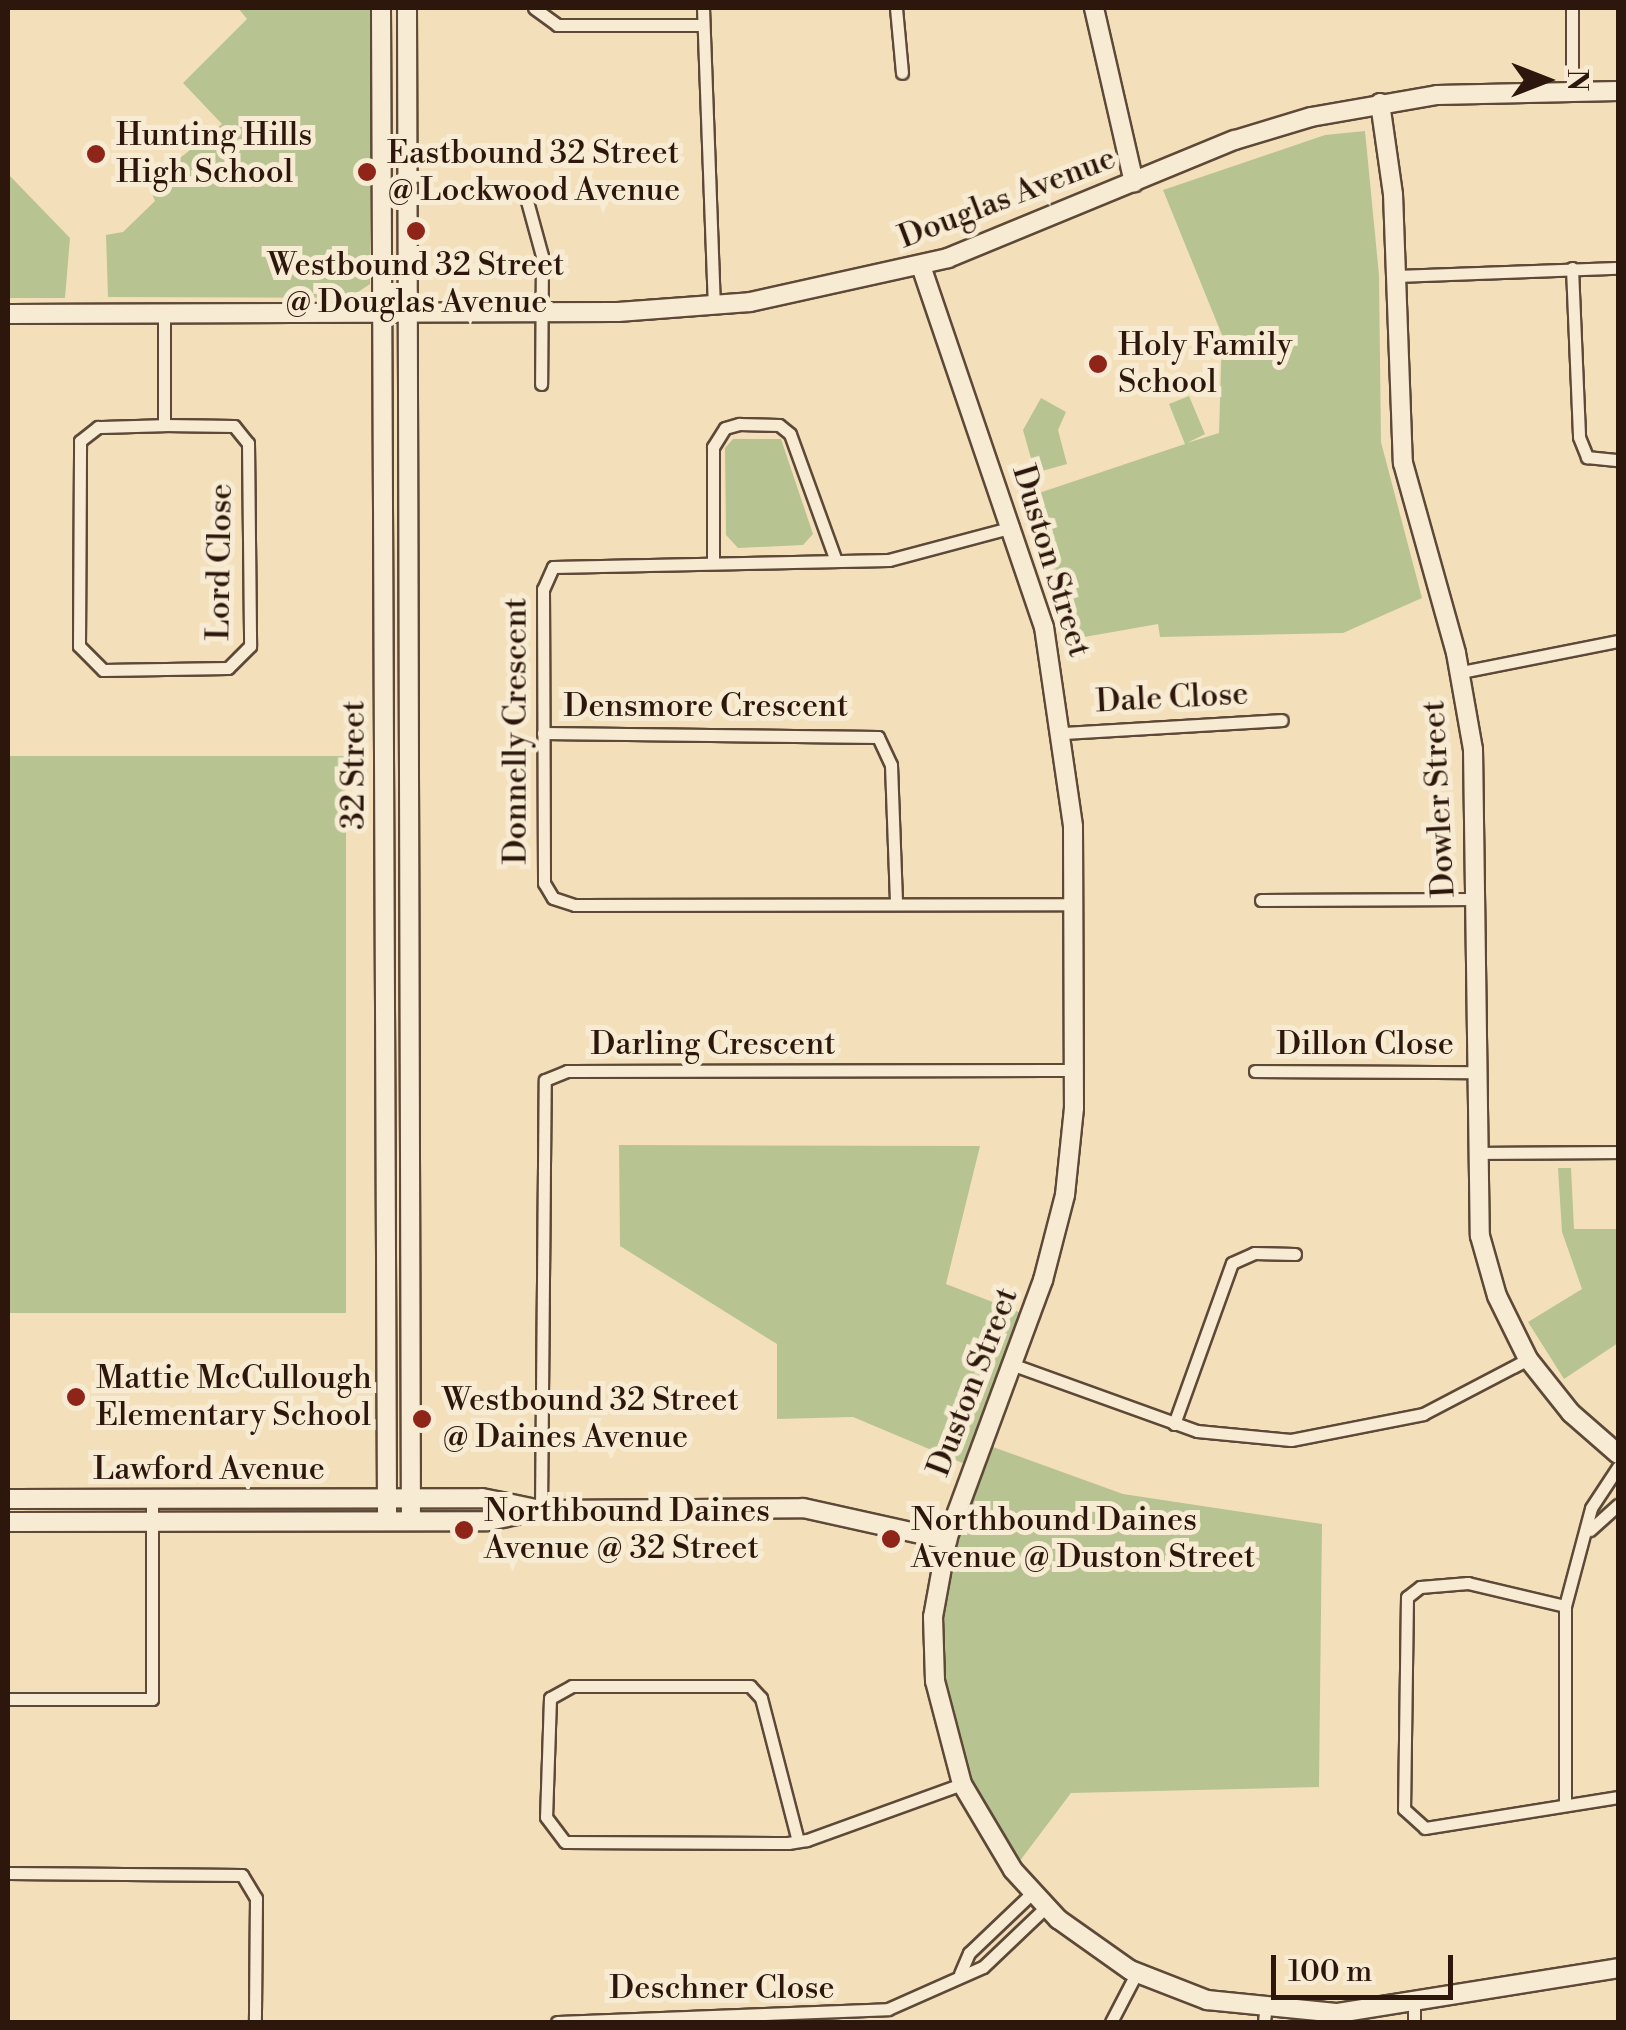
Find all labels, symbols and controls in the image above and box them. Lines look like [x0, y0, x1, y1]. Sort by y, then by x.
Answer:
north arrow [1496, 30, 1596, 130]
text: N [1559, 69, 1594, 91]
place label: Hunting Hills High School [116, 117, 312, 192]
place label: Eastbound 32 Street @ Lockwood Avenue [387, 135, 680, 210]
street label: Douglas Avenue [893, 139, 1121, 257]
marker: Hunting Hills High School [85, 143, 107, 165]
marker: Eastbound 32 Street @ Lockwood Avenue [356, 161, 378, 183]
marker: Westbound 32 Street @ Douglas Avenue [405, 220, 427, 242]
place label: Westbound 32 Street @ Douglas Avenue [268, 247, 564, 322]
place label: Holy Family School [1118, 327, 1292, 402]
marker: Holy Family School [1087, 353, 1109, 375]
street label: Duston Street [1004, 460, 1098, 662]
street label: Lord Close [199, 483, 241, 641]
street label: Donnelly Crescent [497, 598, 535, 864]
street label: Dale Close [1095, 675, 1249, 721]
street label: Densmore Crescent [564, 687, 848, 725]
street label: 32 Street [335, 700, 373, 830]
street label: Dowler Street [1415, 700, 1463, 898]
street label: Darling Crescent [590, 1025, 836, 1063]
street label: Dillon Close [1276, 1025, 1454, 1063]
street label: Duston Street [919, 1282, 1027, 1482]
place label: Mattie McCullough Elementary School [96, 1360, 372, 1435]
place label: Westbound 32 Street @ Daines Avenue [442, 1382, 739, 1457]
marker: Mattie McCullough Elementary School [65, 1386, 87, 1408]
marker: Westbound 32 Street @ Daines Avenue [411, 1408, 433, 1430]
street label: Lawford Avenue [93, 1450, 325, 1488]
place label: Northbound Daines Avenue @ 32 Street [484, 1493, 770, 1568]
place label: Northbound Daines Avenue @ Duston Street [911, 1502, 1255, 1577]
marker: Northbound Daines Avenue @ 32 Street [453, 1519, 475, 1541]
marker: Northbound Daines Avenue @ Duston Street [880, 1528, 902, 1550]
scale bar [1276, 1935, 1458, 1997]
text: 100 m [1288, 1953, 1372, 1991]
street label: Deschner Close [609, 1969, 835, 2007]

